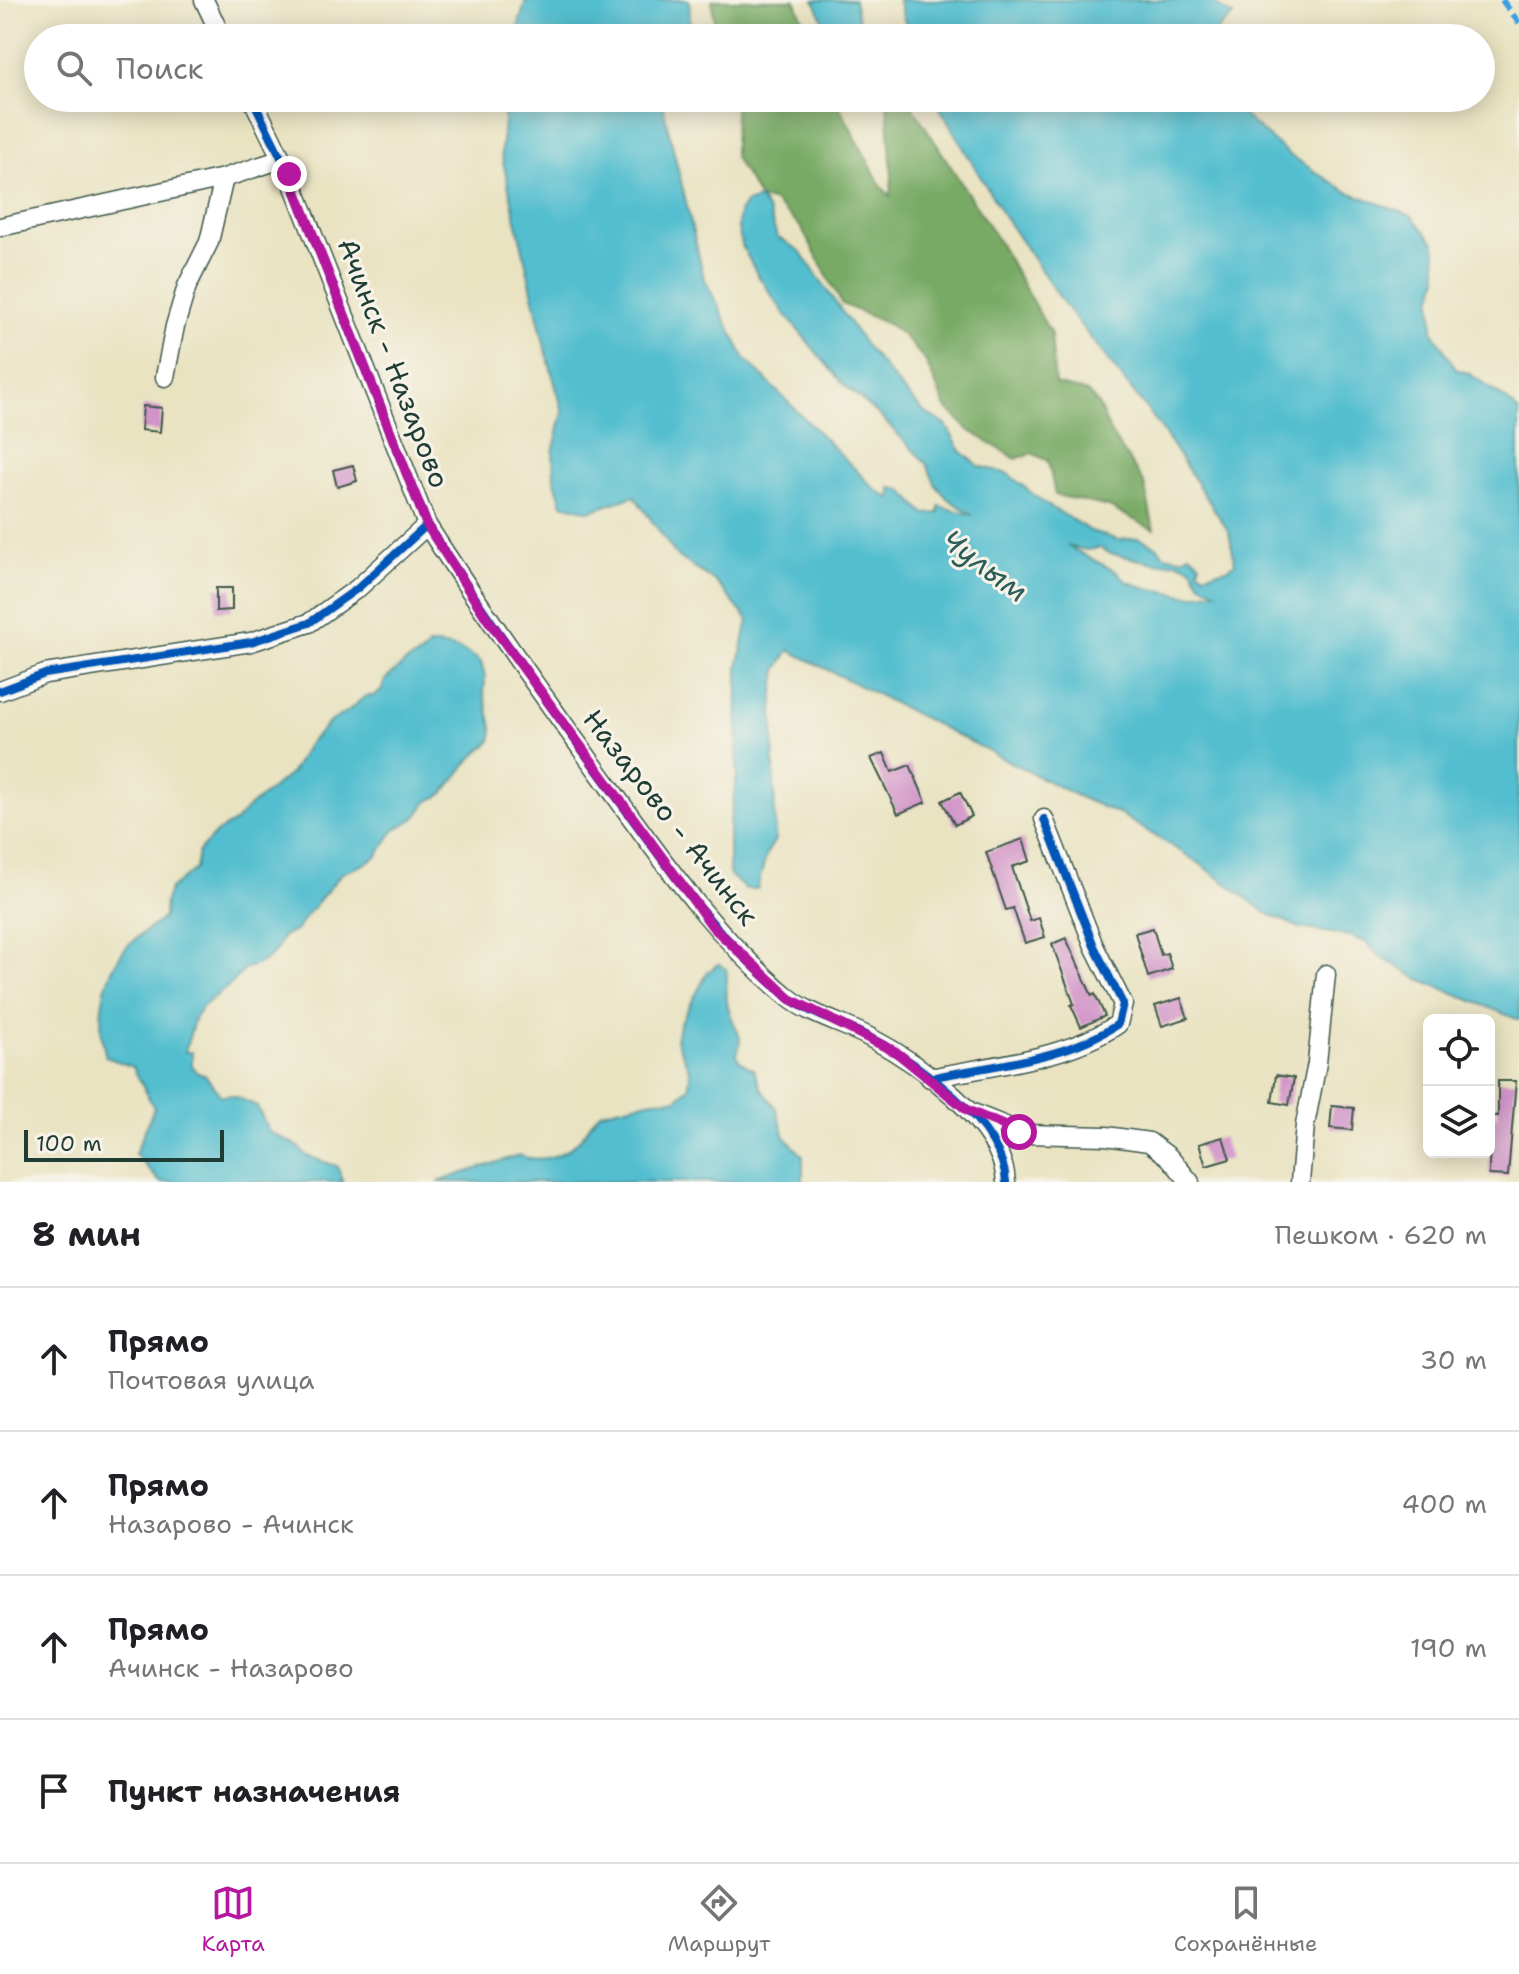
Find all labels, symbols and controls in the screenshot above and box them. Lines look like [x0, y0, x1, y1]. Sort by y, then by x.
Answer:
search box [24, 24, 1495, 112]
icon: search [52, 46, 96, 90]
text: Поиск [116, 48, 204, 89]
route end [271, 156, 307, 192]
street label: Ачинск - Назарово [329, 233, 459, 493]
water label: Чулым [934, 520, 1037, 611]
street label: Назарово - Ачинск [575, 701, 768, 933]
map controls [1423, 1014, 1495, 1158]
button: locate [1423, 1014, 1495, 1086]
button: layers [1423, 1086, 1495, 1158]
route start [1001, 1114, 1037, 1150]
scale bar [24, 1126, 224, 1162]
text: 100 m [36, 1129, 102, 1158]
text: 8 мин [32, 1211, 141, 1257]
text: Пешком · 620 m [1275, 1217, 1487, 1252]
text: Прямо [108, 1321, 209, 1362]
icon: ahead [32, 1337, 76, 1381]
text: 30 m [1420, 1342, 1487, 1377]
text: Почтовая улица [108, 1362, 314, 1397]
text: Прямо [108, 1465, 209, 1506]
icon: ahead [32, 1481, 76, 1525]
text: 400 m [1402, 1486, 1487, 1521]
text: Назарово - Ачинск [108, 1506, 354, 1541]
text: Прямо [108, 1609, 209, 1650]
icon: ahead [32, 1625, 76, 1669]
text: 190 m [1410, 1630, 1487, 1665]
text: Ачинск - Назарово [108, 1650, 354, 1685]
icon: arrive [32, 1769, 76, 1813]
text: Пункт назначения [108, 1771, 400, 1812]
tab: Карта [202, 1881, 265, 1958]
tab: Маршрут [668, 1881, 770, 1958]
tab: Сохранённые [1174, 1881, 1317, 1958]

